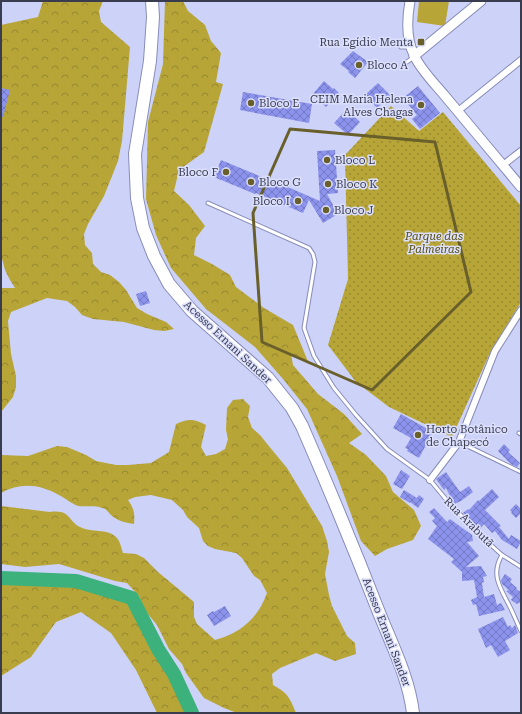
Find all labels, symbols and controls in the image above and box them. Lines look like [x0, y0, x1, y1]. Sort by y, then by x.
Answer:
place label: Rua Egídio Menta [320, 36, 413, 49]
marker: Rua Egídio Menta [416, 37, 426, 47]
place label: Bloco A [367, 59, 408, 72]
marker: Bloco A [354, 60, 364, 70]
place label: CEIM Maria Helena Alves Chagas [310, 93, 413, 119]
place label: Bloco E [259, 97, 299, 110]
marker: Bloco E [246, 98, 256, 108]
marker: CEIM Maria Helena Alves Chagas [416, 100, 426, 110]
place label: Bloco L [335, 154, 375, 167]
marker: Bloco L [322, 155, 332, 165]
place label: Bloco F [178, 166, 218, 179]
marker: Bloco F [221, 167, 231, 177]
place label: Bloco G [259, 176, 301, 189]
marker: Bloco G [246, 177, 256, 187]
place label: Bloco K [336, 178, 377, 191]
marker: Bloco K [323, 179, 333, 189]
place label: Bloco I [253, 195, 290, 208]
marker: Bloco I [293, 196, 303, 206]
place label: Bloco J [334, 204, 373, 217]
marker: Bloco J [321, 205, 331, 215]
park label: Parque das Palmeiras [404, 230, 463, 256]
street label: Acesso Ernani Sander [181, 298, 275, 387]
place label: Horto Botânico de Chapecó [426, 423, 508, 449]
marker: Horto Botânico de Chapecó [413, 430, 423, 440]
street label: Rua Arabutã [441, 495, 496, 550]
street label: Acesso Ernani Sander [360, 576, 413, 689]

